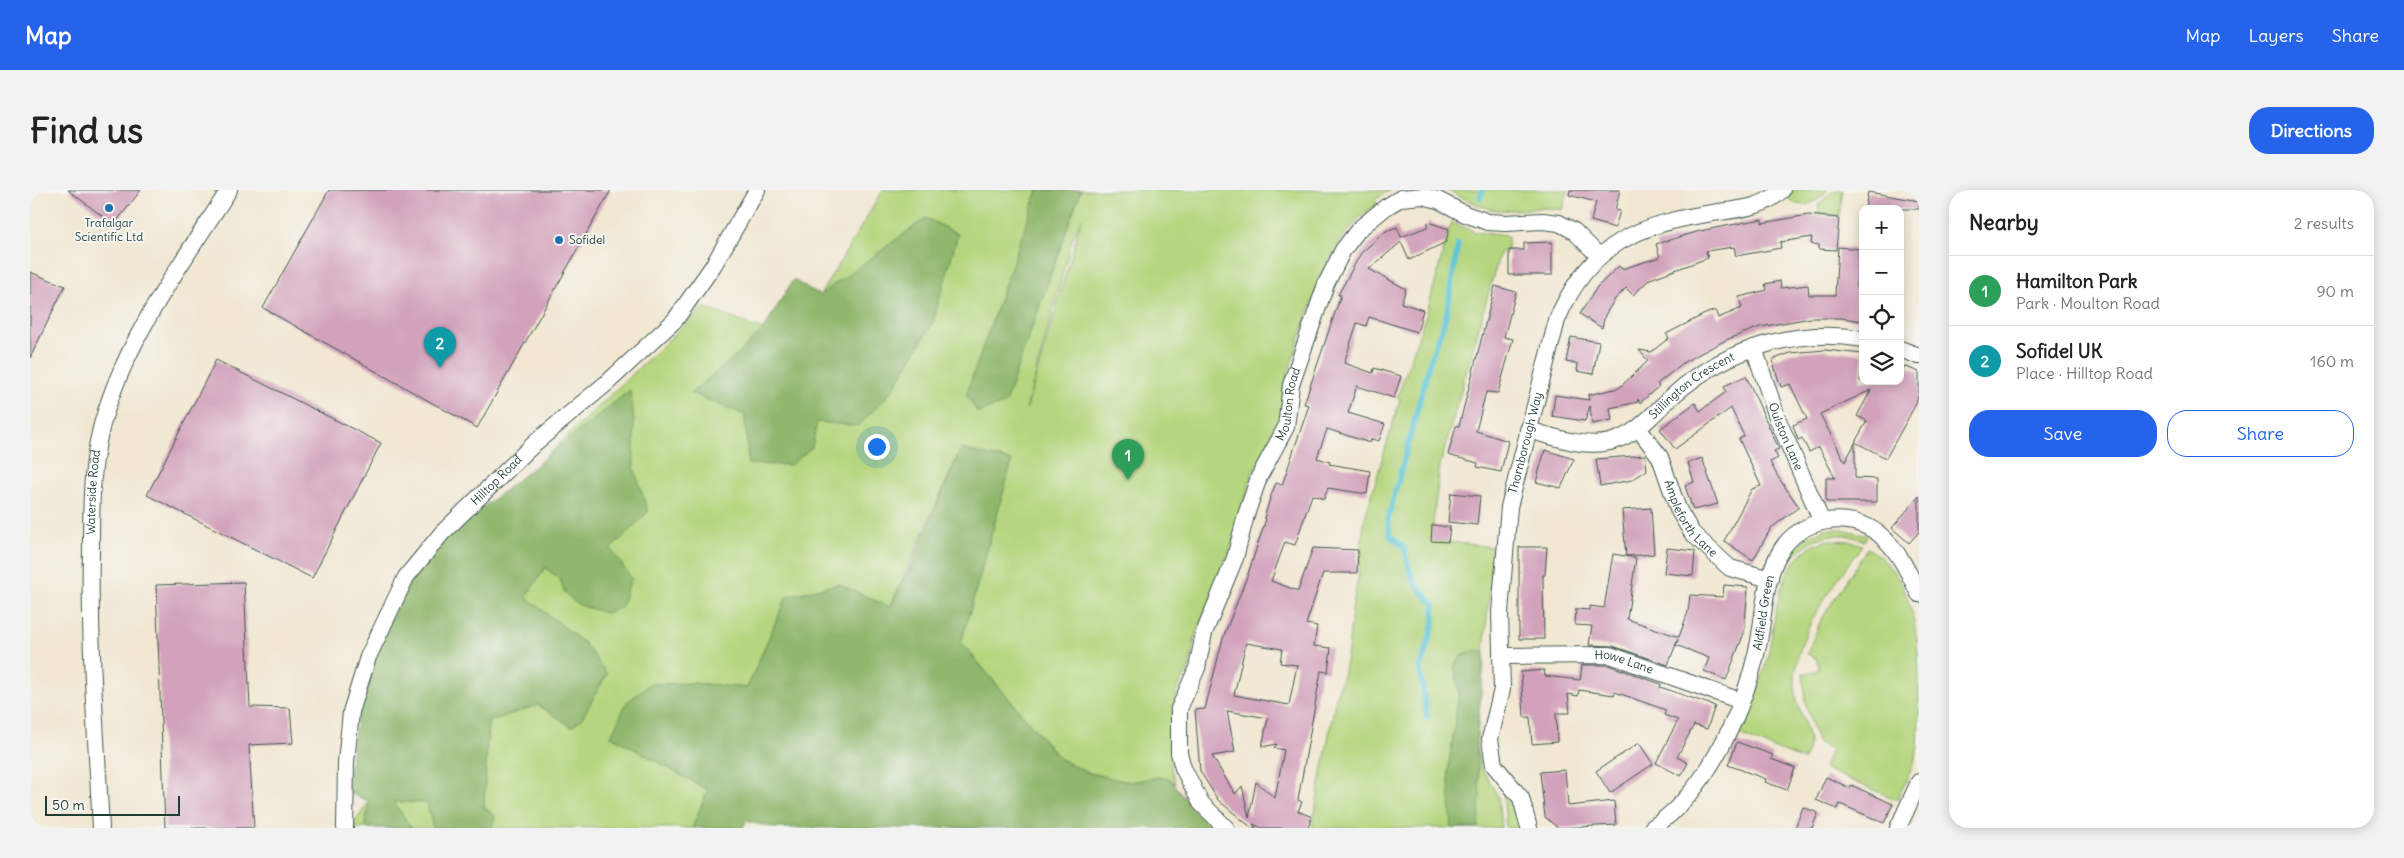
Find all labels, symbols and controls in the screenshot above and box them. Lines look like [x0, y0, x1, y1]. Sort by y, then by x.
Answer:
text: Map [25, 20, 72, 50]
text: Map [2185, 24, 2220, 47]
text: Layers [2248, 24, 2304, 47]
text: Share [2332, 24, 2379, 47]
button: Directions [2249, 107, 2374, 154]
text: Find us [30, 108, 143, 152]
marker: Trafalgar Scientific Ltd [103, 202, 115, 214]
map controls [1859, 205, 1904, 385]
button: + [1859, 205, 1904, 250]
text: Nearby [1969, 209, 2039, 236]
text: 2 results [2294, 213, 2354, 233]
place label: Trafalgar Scientific Ltd [75, 215, 143, 244]
place label: Sofidel [569, 232, 605, 247]
marker: Sofidel [553, 234, 565, 246]
button: − [1859, 250, 1904, 295]
text: Hamilton Park [2016, 269, 2138, 293]
text: 1 [1982, 281, 1988, 301]
text: 90 m [2316, 281, 2354, 301]
text: Park · Moulton Road [2016, 293, 2160, 313]
button: locate [1859, 295, 1904, 340]
pin: 2 [424, 327, 456, 368]
text: Sofidel UK [2016, 339, 2102, 363]
button: layers [1859, 340, 1904, 385]
street label: Stillington Crescent [1645, 349, 1737, 422]
text: 2 [1981, 351, 1989, 371]
text: 160 m [2310, 351, 2354, 371]
text: Place · Hilltop Road [2016, 363, 2153, 383]
street label: Moulton Road [1272, 365, 1303, 443]
street label: Thornborough Way [1505, 390, 1545, 495]
street label: Oulston Lane [1766, 401, 1807, 472]
button: Save [1969, 410, 2157, 457]
button: Share [2167, 410, 2354, 457]
your location [864, 434, 890, 460]
pin: 1 [1112, 439, 1144, 480]
street label: Waterside Road [83, 449, 103, 535]
street label: Hilltop Road [467, 452, 525, 508]
street label: Ampleforth Lane [1661, 477, 1721, 560]
street label: Aldfield Green [1749, 573, 1777, 652]
street label: Howe Lane [1594, 647, 1656, 677]
scale bar [45, 793, 180, 816]
text: 50 m [52, 796, 85, 814]

